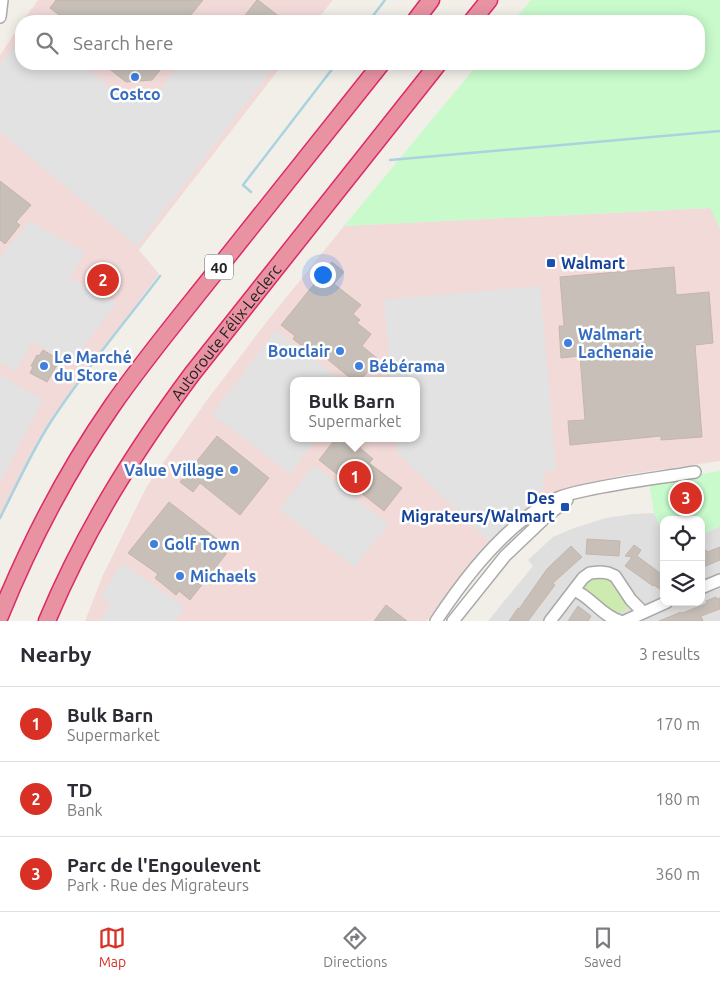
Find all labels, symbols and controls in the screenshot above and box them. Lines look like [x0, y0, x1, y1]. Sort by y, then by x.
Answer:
search box [15, 15, 705, 70]
icon: search [33, 29, 61, 57]
text: Search here [73, 32, 173, 54]
marker: Costco [129, 71, 141, 83]
place label: Costco [109, 85, 161, 103]
road number: 40 [205, 254, 233, 280]
place label: Walmart [561, 254, 625, 272]
marker: Walmart [545, 257, 557, 269]
street label: Autoroute Félix-Leclerc [167, 260, 285, 403]
pin: 2 [87, 261, 119, 299]
your location [310, 262, 336, 288]
place label: Walmart Lachenaie [578, 325, 654, 361]
marker: Walmart Lachenaie [562, 337, 574, 349]
place label: Bouclair [268, 342, 330, 360]
marker: Bouclair [334, 345, 346, 357]
place label: Le Marché du Store [54, 348, 132, 384]
place label: Bébérama [369, 357, 445, 375]
marker: Le Marché du Store [38, 360, 50, 372]
marker: Bébérama [353, 360, 365, 372]
popup [290, 377, 420, 442]
text: Bulk Barn [309, 390, 395, 412]
text: Supermarket [309, 412, 401, 430]
pin: 1 [339, 458, 371, 496]
place label: Value Village [124, 461, 224, 479]
marker: Value Village [228, 464, 240, 476]
pin: 3 [670, 479, 702, 517]
place label: Des Migrateurs/Walmart [401, 489, 555, 525]
marker: Des Migrateurs/Walmart [559, 501, 571, 513]
map controls [660, 516, 705, 606]
button: locate [660, 516, 705, 561]
place label: Golf Town [164, 535, 240, 553]
marker: Golf Town [148, 538, 160, 550]
button: layers [660, 561, 705, 606]
place label: Michaels [190, 567, 256, 585]
marker: Michaels [174, 570, 186, 582]
text: Nearby [20, 642, 91, 666]
text: 3 results [639, 645, 700, 663]
text: Bulk Barn [67, 704, 153, 726]
text: 1 [31, 715, 41, 733]
text: 170 m [655, 715, 700, 733]
text: Supermarket [67, 726, 160, 744]
text: TD [67, 779, 92, 801]
text: 2 [31, 790, 41, 808]
text: 180 m [655, 790, 700, 808]
text: Bank [67, 801, 103, 819]
text: Parc de l'Engoulevent [67, 854, 261, 876]
text: 3 [31, 865, 41, 883]
text: 360 m [655, 865, 700, 883]
text: Park · Rue des Migrateurs [67, 876, 249, 894]
tab: Map [98, 924, 126, 970]
tab: Directions [323, 924, 387, 970]
tab: Saved [584, 924, 622, 970]

